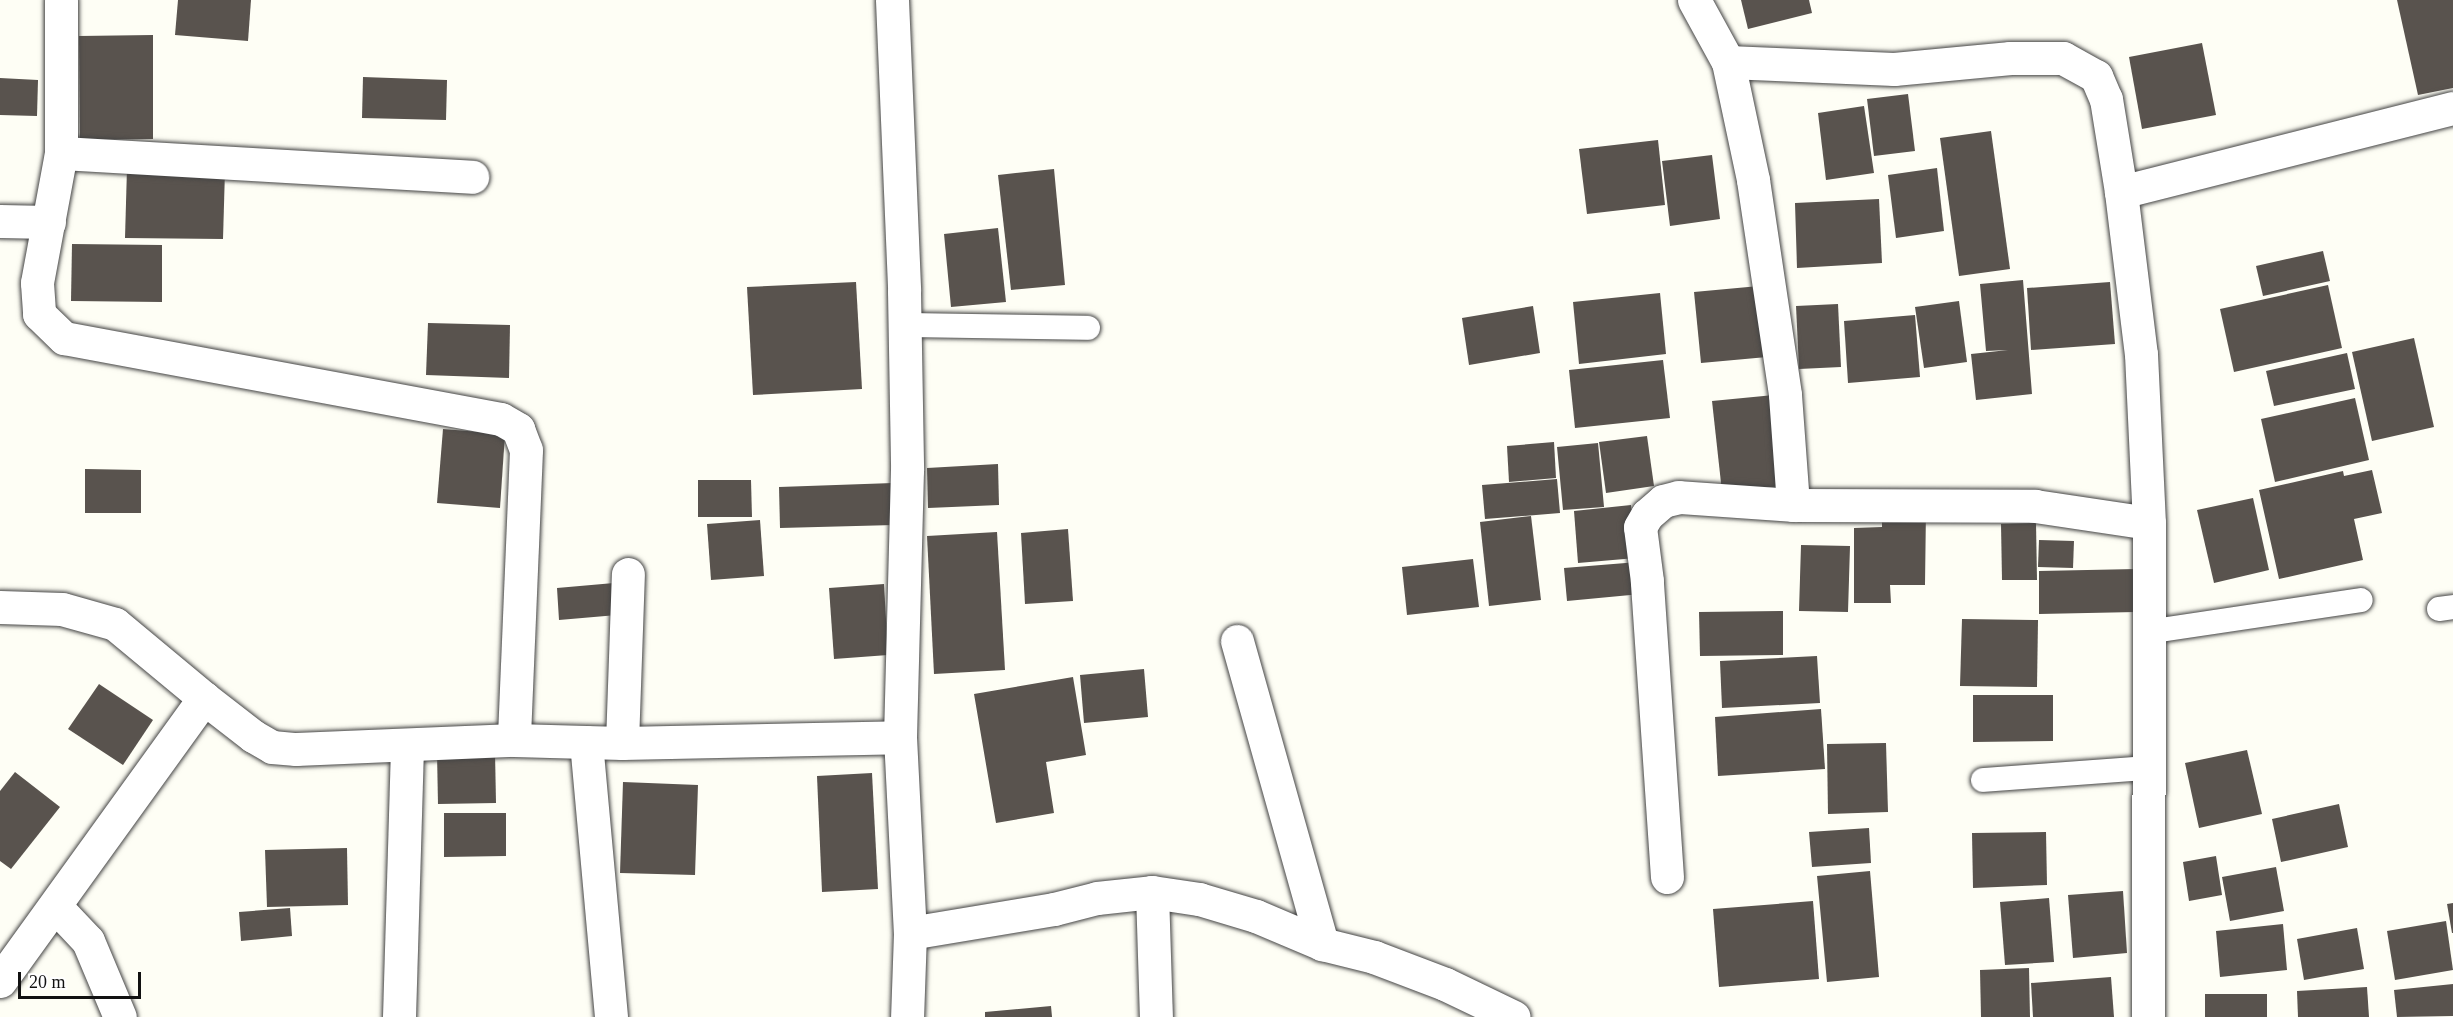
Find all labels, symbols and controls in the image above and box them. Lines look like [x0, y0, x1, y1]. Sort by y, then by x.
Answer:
scale bar [21, 960, 144, 998]
text: 20 m [29, 972, 66, 992]

